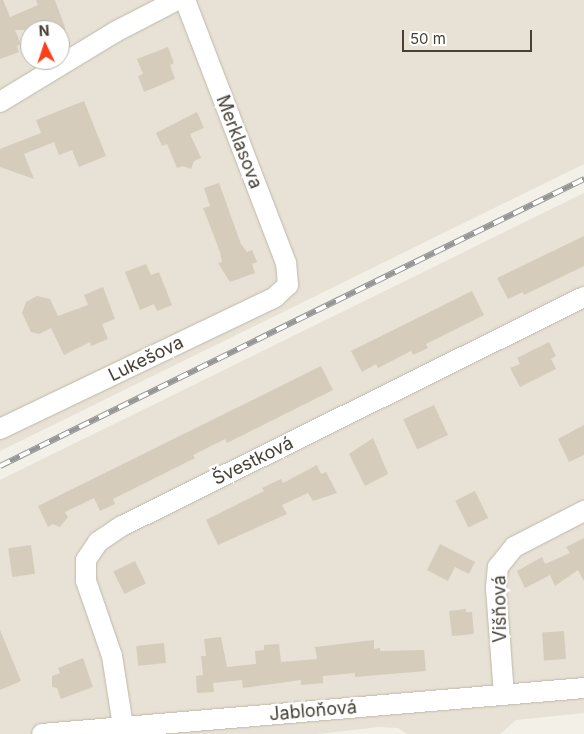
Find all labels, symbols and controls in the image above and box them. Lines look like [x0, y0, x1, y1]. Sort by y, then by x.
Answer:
north arrow [20, 20, 70, 70]
scale bar [404, 20, 534, 52]
text: N [38, 22, 50, 39]
text: 50 m [410, 29, 446, 48]
street label: Merklasova [211, 92, 267, 192]
street label: Lukešova [105, 332, 187, 386]
street label: Švestková [209, 432, 297, 490]
street label: Višňová [489, 575, 511, 643]
street label: Jabloňová [268, 696, 358, 726]

